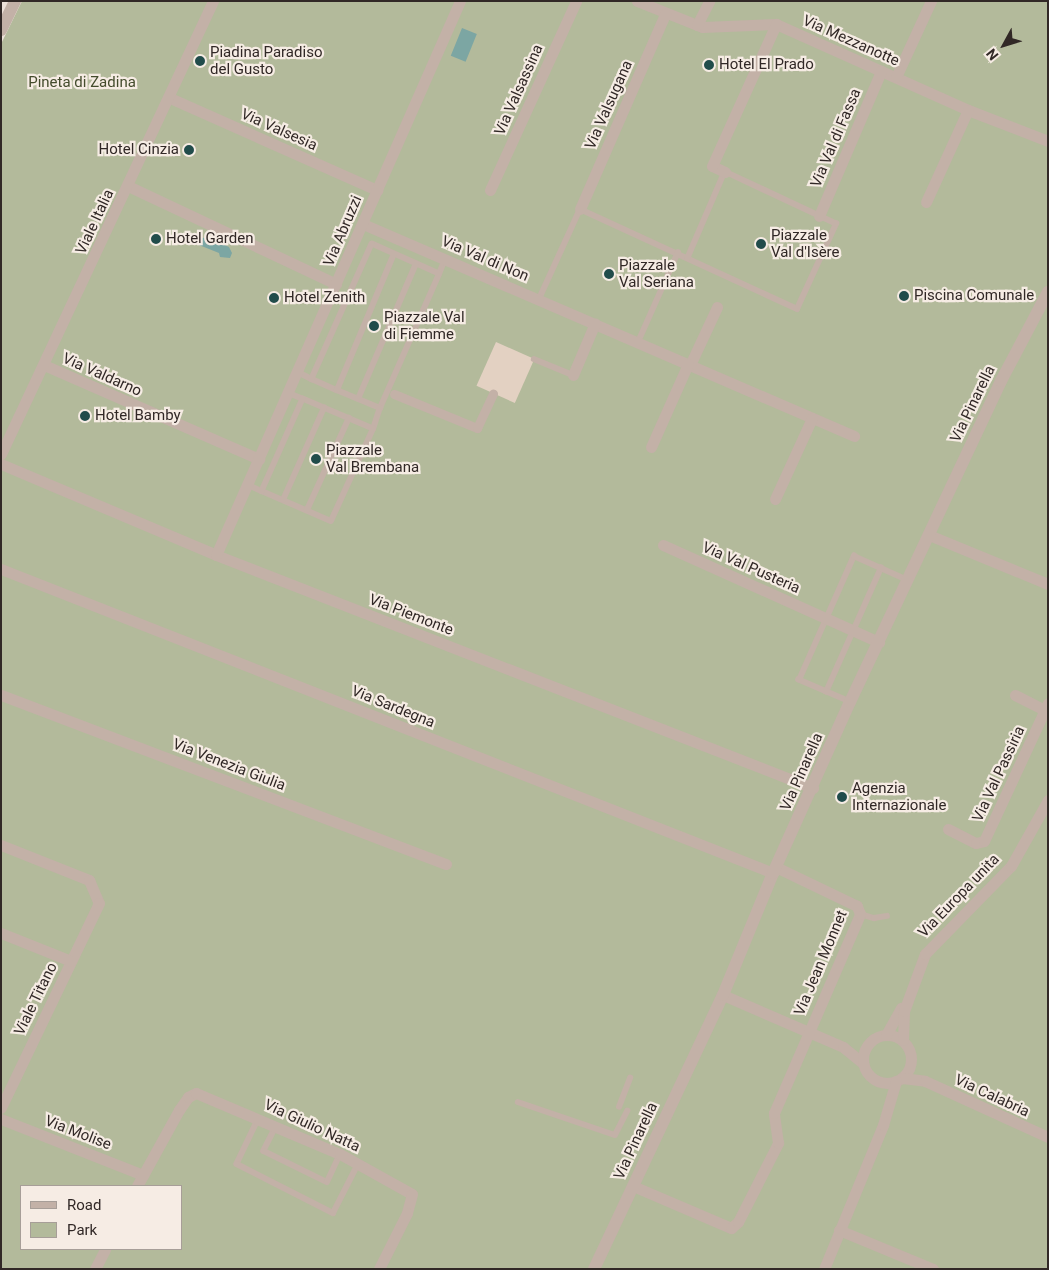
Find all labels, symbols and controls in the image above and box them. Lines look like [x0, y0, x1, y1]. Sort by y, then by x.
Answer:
street label: Via Mezzanotte [800, 12, 902, 70]
north arrow [979, 20, 1029, 70]
street label: Via Valsassina [491, 42, 547, 138]
place label: Piadina Paradiso del Gusto [210, 43, 322, 78]
text: N [983, 46, 1002, 63]
marker: Piadina Paradiso del Gusto [194, 55, 206, 67]
place label: Hotel El Prado [719, 56, 814, 74]
street label: Via Valsugana [581, 58, 637, 152]
marker: Hotel El Prado [703, 59, 715, 71]
park label: Pineta di Zadina [28, 74, 136, 92]
street label: Via Val di Fassa [807, 86, 865, 190]
street label: Via Valsesia [238, 105, 320, 155]
place label: Hotel Cinzia [99, 141, 179, 159]
marker: Hotel Cinzia [183, 144, 195, 156]
street label: Viale Italia [72, 187, 118, 257]
street label: Via Abruzzi [320, 193, 366, 269]
place label: Piazzale Val d'Isère [771, 226, 839, 261]
place label: Hotel Garden [166, 230, 254, 248]
marker: Hotel Garden [150, 233, 162, 245]
street label: Via Val di Non [439, 233, 531, 285]
marker: Piazzale Val d'Isère [755, 238, 767, 250]
place label: Piazzale Val Seriana [619, 256, 694, 291]
marker: Piazzale Val Seriana [603, 268, 615, 280]
place label: Piscina Comunale [914, 287, 1034, 305]
place label: Hotel Zenith [284, 289, 365, 307]
marker: Piscina Comunale [898, 290, 910, 302]
marker: Hotel Zenith [268, 292, 280, 304]
place label: Piazzale Val di Fiemme [384, 308, 465, 343]
marker: Piazzale Val di Fiemme [368, 320, 380, 332]
street label: Via Valdarno [60, 350, 144, 400]
street label: Via Pinarella [947, 363, 999, 445]
place label: Hotel Bamby [95, 407, 181, 425]
marker: Hotel Bamby [79, 410, 91, 422]
place label: Piazzale Val Brembana [326, 441, 419, 476]
marker: Piazzale Val Brembana [310, 453, 322, 465]
street label: Via Val Pusteria [699, 538, 803, 598]
street label: Via Piemonte [366, 591, 456, 639]
street label: Via Sardegna [349, 682, 437, 732]
street label: Via Val Passiria [969, 723, 1029, 825]
street label: Via Pinarella [777, 730, 827, 814]
street label: Via Venezia Giulia [170, 735, 288, 795]
place label: Agenzia Internazionale [852, 779, 946, 814]
marker: Agenzia Internazionale [836, 791, 848, 803]
street label: Via Europa unita [915, 851, 1003, 941]
street label: Via Jean Monnet [791, 908, 851, 1018]
street label: Viale Titano [11, 959, 61, 1039]
street label: Via Calabria [952, 1071, 1032, 1121]
street label: Via Giulio Natta [261, 1096, 363, 1156]
street label: Via Pinarella [610, 1100, 662, 1182]
street label: Via Molise [42, 1112, 114, 1154]
legend [20, 1185, 182, 1250]
text: Road [67, 1196, 101, 1214]
text: Park [67, 1221, 97, 1239]

